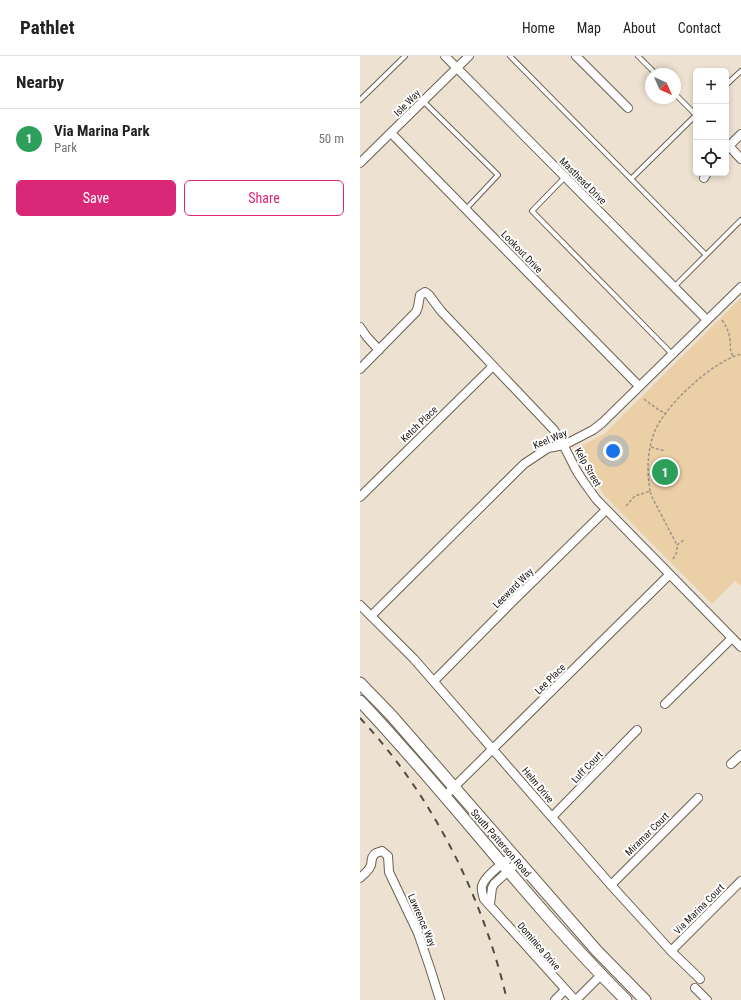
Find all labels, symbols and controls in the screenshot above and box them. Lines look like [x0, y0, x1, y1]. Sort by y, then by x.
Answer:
text: Pathlet [20, 16, 75, 39]
text: Home [522, 20, 555, 36]
text: Map [577, 20, 601, 36]
text: About [623, 20, 656, 36]
text: Contact [678, 20, 721, 36]
north arrow [645, 68, 681, 104]
map controls [693, 68, 729, 176]
button: + [693, 68, 729, 104]
text: Nearby [16, 72, 64, 92]
street label: Isle Way [392, 88, 422, 118]
button: − [693, 104, 729, 140]
text: Via Marina Park [54, 122, 150, 140]
text: 1 [26, 131, 32, 146]
text: 50 m [318, 131, 344, 146]
text: Park [54, 140, 77, 155]
button: locate [693, 140, 729, 176]
street label: Masthead Drive [557, 155, 609, 207]
button: Save [16, 180, 176, 216]
button: Share [184, 180, 344, 216]
street label: Lookout Drive [499, 229, 545, 276]
street label: Ketch Place [398, 404, 440, 444]
street label: Keel Way [531, 427, 569, 451]
your location [603, 441, 623, 461]
street label: Kelp Street [572, 446, 604, 488]
pin: 1 [652, 457, 678, 487]
street label: Leeward Way [491, 566, 535, 610]
street label: Lee Place [533, 661, 568, 696]
street label: Luff Court [569, 749, 605, 785]
street label: Helm Drive [520, 765, 556, 805]
street label: South Patterson Road [469, 807, 533, 879]
street label: Miramar Court [623, 810, 671, 858]
street label: Via Marina Court [672, 882, 726, 936]
street label: Lawrence Way [406, 892, 438, 948]
street label: Dominica Drive [515, 920, 563, 972]

